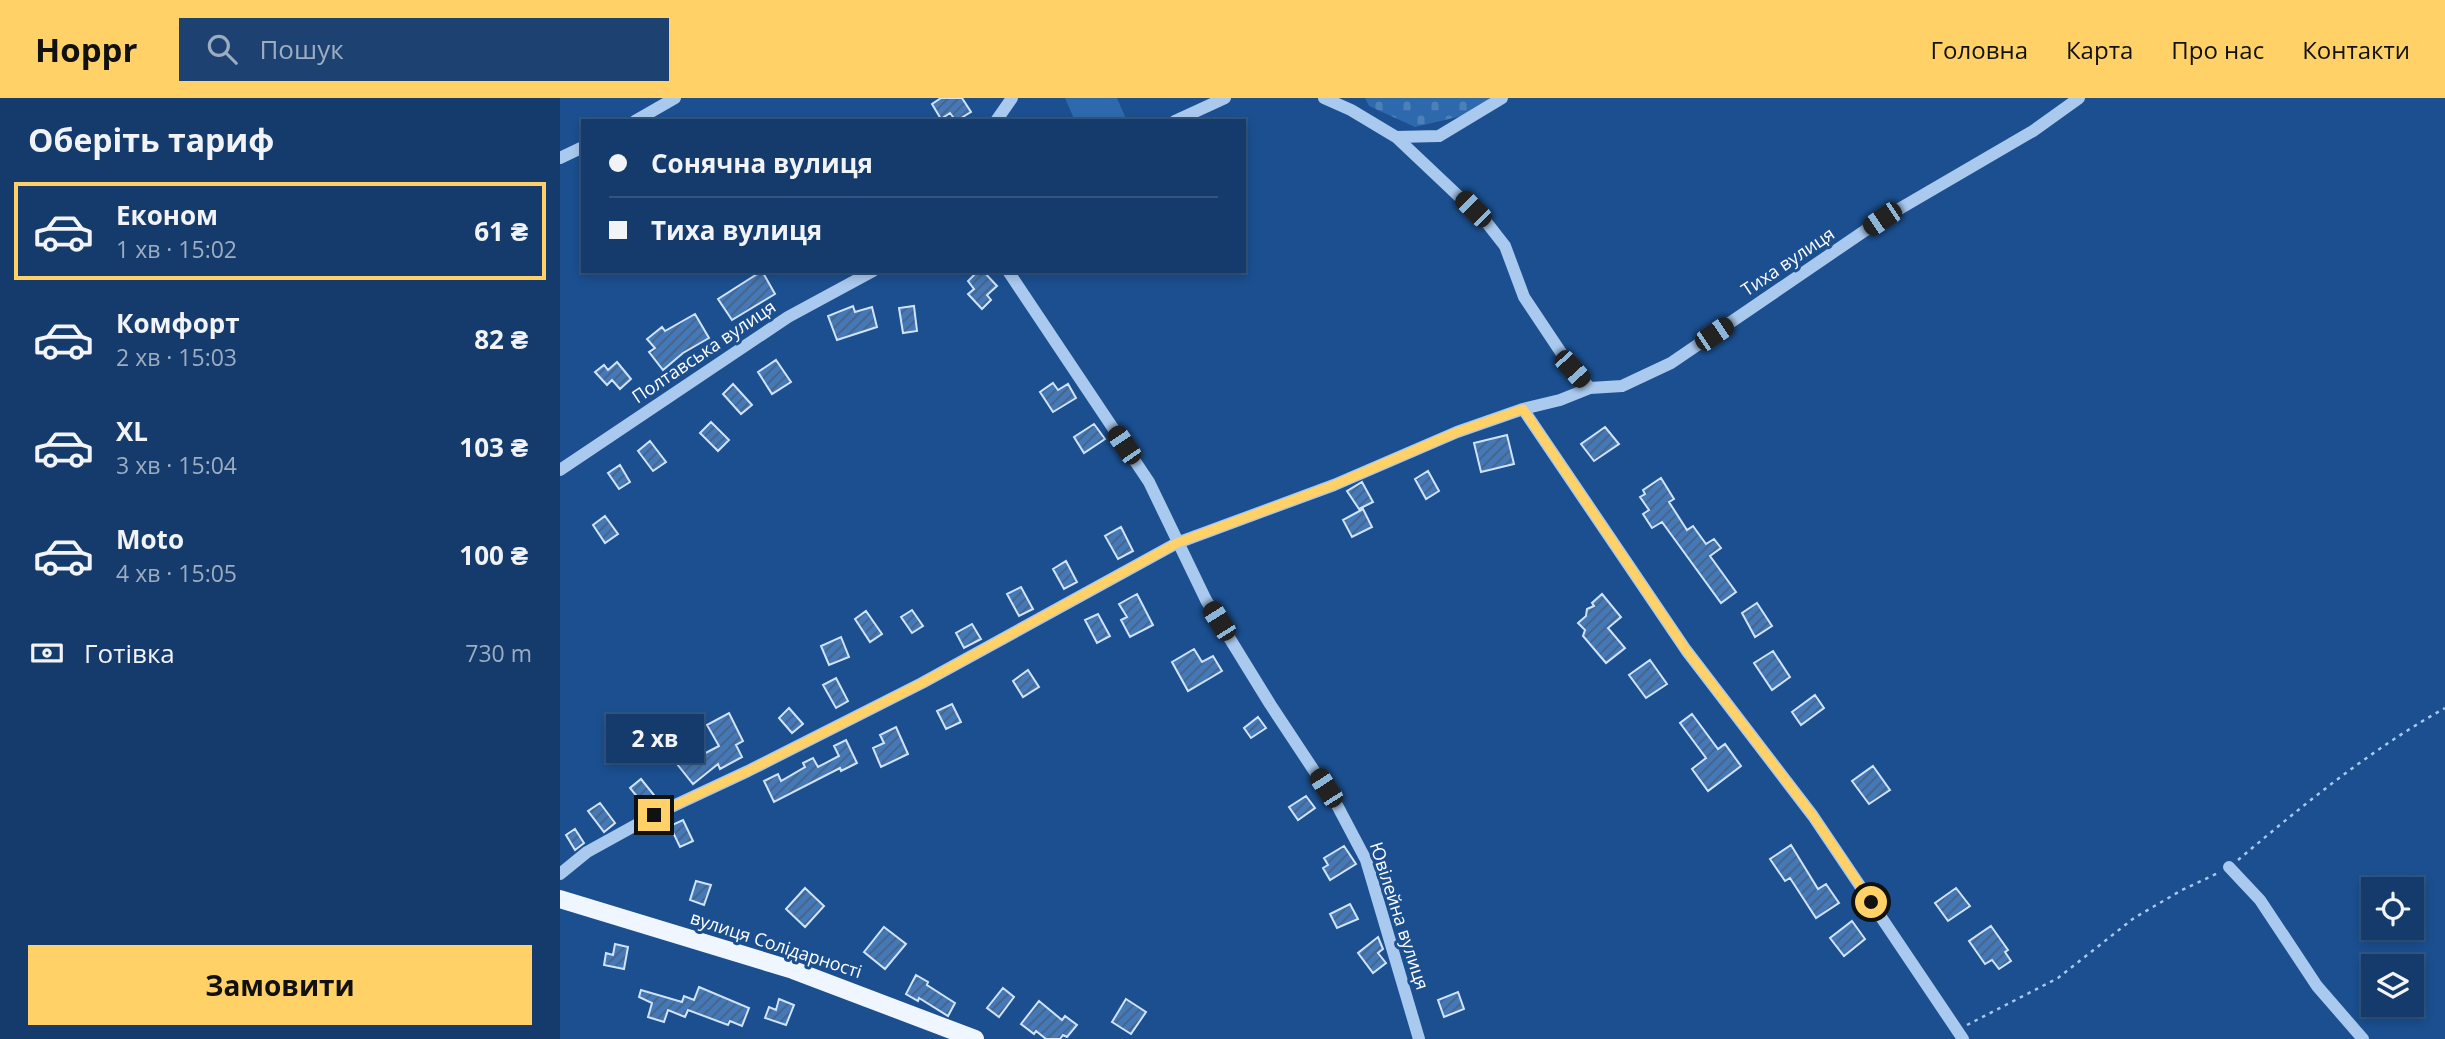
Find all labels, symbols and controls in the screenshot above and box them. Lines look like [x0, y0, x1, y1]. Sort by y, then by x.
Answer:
search box [179, 18, 669, 81]
text: Hoppr [35, 27, 137, 72]
icon: search [203, 30, 241, 68]
text: Пошук [259, 31, 344, 67]
text: Головна [1931, 33, 2028, 66]
text: Карта [2066, 33, 2133, 66]
text: Про нас [2171, 33, 2264, 66]
text: Контакти [2302, 33, 2410, 66]
text: Оберіть тариф [28, 118, 274, 161]
text: Сонячна вулиця [651, 145, 873, 181]
car [1451, 187, 1496, 231]
text: Економ [116, 197, 218, 233]
car [1859, 199, 1906, 239]
icon: car [32, 200, 95, 263]
text: Тиха вулиця [651, 212, 822, 248]
text: 61 ₴ [474, 213, 528, 249]
street label: Тиха вулиця [1736, 221, 1839, 301]
text: 1 хв · 15:02 [116, 233, 237, 265]
street label: Полтавська вулиця [627, 294, 780, 408]
text: Комфорт [116, 305, 240, 341]
icon: car [32, 308, 95, 371]
car [1691, 314, 1738, 354]
text: 82 ₴ [474, 321, 528, 357]
text: 2 хв · 15:03 [116, 341, 237, 373]
car [1551, 346, 1594, 392]
text: XL [116, 413, 148, 449]
icon: car [32, 416, 95, 479]
car [1104, 422, 1145, 468]
text: 103 ₴ [459, 429, 528, 465]
text: 3 хв · 15:04 [116, 449, 237, 481]
text: Moto [116, 521, 184, 557]
icon: car [32, 524, 95, 587]
text: 100 ₴ [459, 537, 528, 573]
text: 4 хв · 15:05 [116, 557, 237, 589]
car [1199, 598, 1240, 644]
icon: cash [28, 634, 66, 672]
text: Готівка [84, 635, 175, 671]
text: 730 m [465, 637, 532, 669]
callout: 2 хв [605, 714, 703, 762]
text: 2 хв [632, 722, 678, 754]
car [1306, 765, 1347, 811]
route end [638, 799, 670, 831]
street label: Ювілейна вулиця [1365, 839, 1435, 993]
map controls [2361, 877, 2424, 1017]
button: locate [2361, 877, 2424, 940]
route start [1855, 886, 1887, 918]
street label: вулиця Солідарності [687, 905, 865, 983]
button: Замовити [28, 945, 532, 1025]
button: layers [2361, 954, 2424, 1017]

